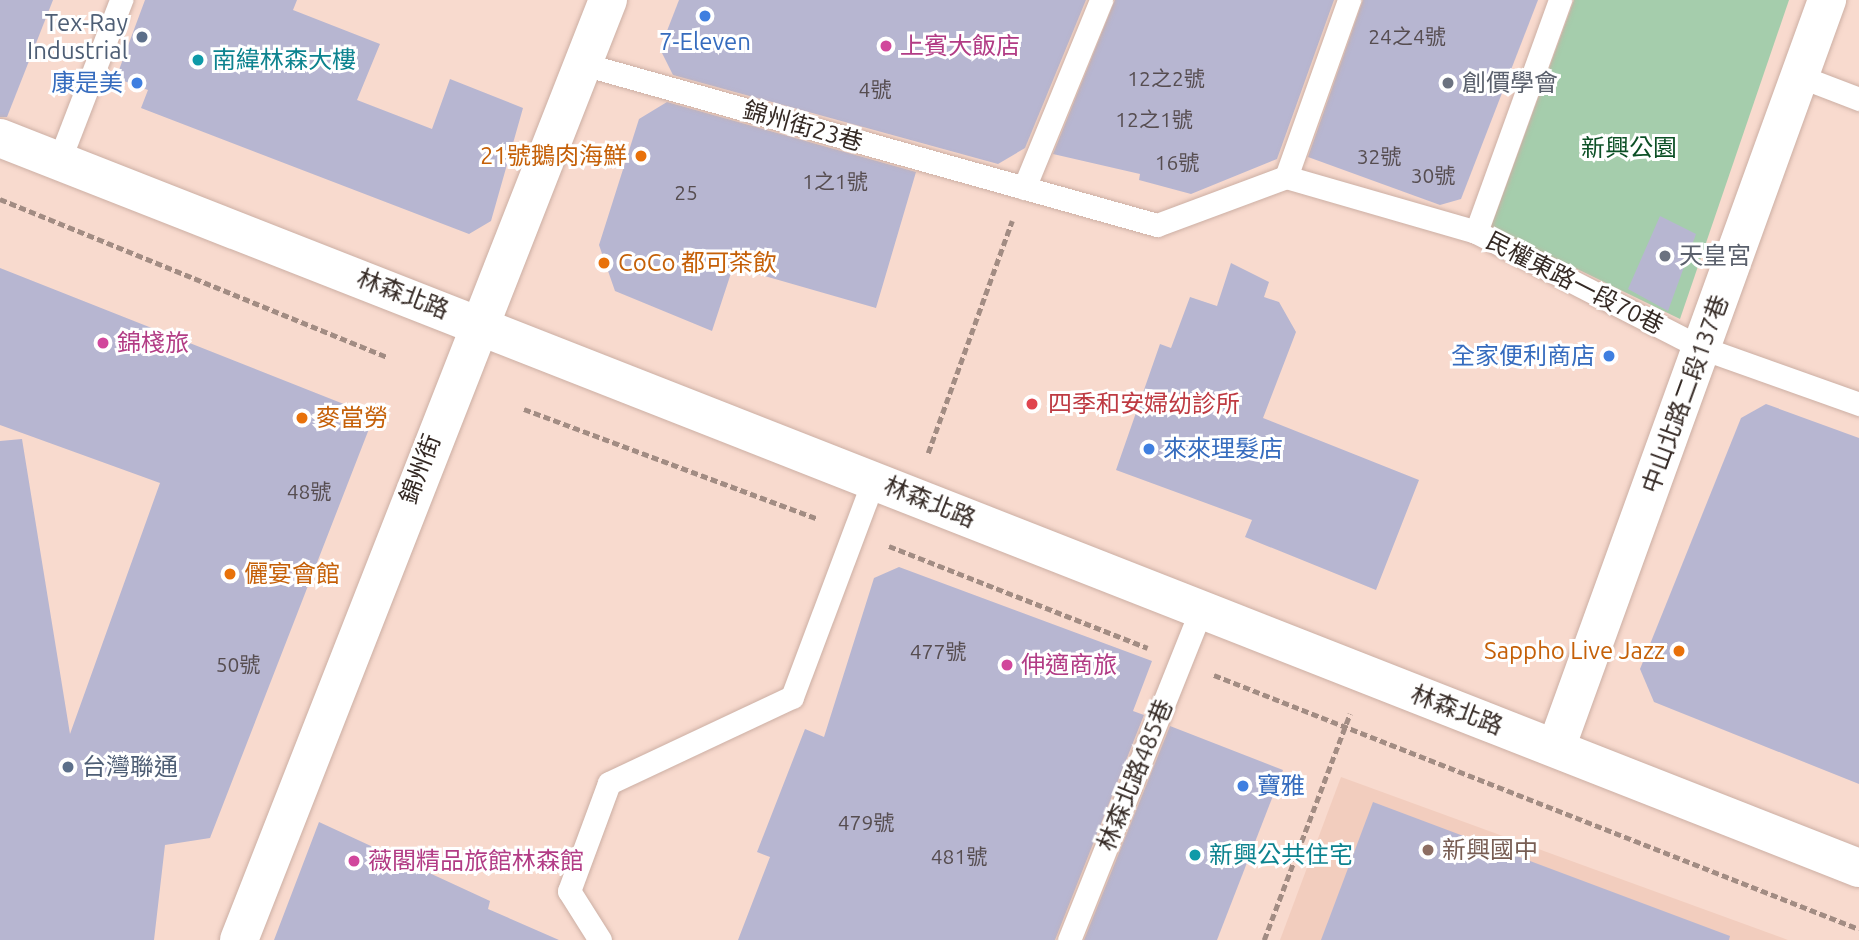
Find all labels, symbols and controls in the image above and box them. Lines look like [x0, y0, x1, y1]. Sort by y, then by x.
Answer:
marker: 7-Eleven [697, 8, 713, 24]
place label: Tex-Ray Industrial [27, 9, 128, 65]
house number: 24之4號 [1368, 23, 1446, 49]
place label: 7-Eleven [659, 28, 751, 56]
marker: Tex-Ray Industrial [134, 29, 150, 45]
place label: 上賓大飯店 [900, 32, 1020, 60]
marker: 上賓大飯店 [878, 38, 894, 54]
place label: 南緯林森大樓 [212, 46, 356, 74]
marker: 南緯林森大樓 [190, 52, 206, 68]
house number: 12之2號 [1127, 65, 1205, 91]
place label: 康是美 [51, 69, 123, 97]
place label: 創價學會 [1462, 69, 1558, 97]
marker: 康是美 [129, 75, 145, 91]
marker: 創價學會 [1440, 75, 1456, 91]
house number: 4號 [859, 76, 891, 102]
street label: 錦州街23巷 [740, 95, 866, 157]
house number: 12之1號 [1115, 106, 1193, 132]
park label: 新興公園 [1581, 134, 1677, 162]
place label: 21號鵝肉海鮮 [480, 142, 627, 170]
house number: 32號 [1357, 143, 1401, 169]
marker: 21號鵝肉海鮮 [633, 148, 649, 164]
house number: 16號 [1155, 149, 1199, 175]
house number: 30號 [1411, 162, 1455, 188]
house number: 1之1號 [802, 168, 868, 194]
house number: 25 [674, 179, 698, 205]
street label: 民權東路一段70巷 [1482, 226, 1668, 340]
place label: 天皇宮 [1679, 242, 1751, 270]
marker: 天皇宮 [1657, 248, 1673, 264]
place label: CoCo 都可茶飲 [618, 249, 777, 277]
marker: CoCo 都可茶飲 [596, 255, 612, 271]
street label: 林森北路 [353, 263, 453, 325]
street label: 中山北路二段137巷 [1636, 291, 1734, 497]
place label: 錦棧旅 [117, 329, 189, 357]
marker: 錦棧旅 [95, 335, 111, 351]
place label: 全家便利商店 [1451, 342, 1595, 370]
marker: 全家便利商店 [1601, 348, 1617, 364]
place label: 四季和安婦幼診所 [1048, 390, 1240, 418]
marker: 四季和安婦幼診所 [1022, 394, 1042, 414]
place label: 麥當勞 [316, 404, 388, 432]
marker: 麥當勞 [294, 410, 310, 426]
street label: 錦州街 [394, 430, 446, 508]
place label: 來來理髮店 [1163, 435, 1283, 463]
marker: 來來理髮店 [1141, 441, 1157, 457]
street label: 林森北路 [880, 471, 980, 533]
house number: 48號 [287, 478, 331, 504]
place label: 儷宴會館 [244, 560, 340, 588]
marker: 儷宴會館 [222, 566, 238, 582]
place label: Sappho Live Jazz [1484, 637, 1665, 665]
house number: 477號 [910, 638, 966, 664]
marker: Sappho Live Jazz [1671, 643, 1687, 659]
house number: 50號 [216, 651, 260, 677]
place label: 伸適商旅 [1021, 651, 1117, 679]
marker: 伸適商旅 [999, 657, 1015, 673]
street label: 林森北路 [1407, 679, 1507, 741]
street label: 林森北路485巷 [1092, 695, 1178, 855]
place label: 台灣聯通 [82, 753, 178, 781]
marker: 台灣聯通 [60, 759, 76, 775]
place label: 寶雅 [1257, 772, 1305, 800]
marker: 寶雅 [1235, 778, 1251, 794]
house number: 479號 [838, 809, 894, 835]
place label: 新興國中 [1442, 836, 1538, 864]
place label: 新興公共住宅 [1209, 841, 1353, 869]
marker: 新興國中 [1420, 842, 1436, 858]
house number: 481號 [931, 843, 987, 869]
place label: 薇閣精品旅館林森館 [368, 847, 584, 875]
marker: 新興公共住宅 [1187, 847, 1203, 863]
marker: 薇閣精品旅館林森館 [346, 853, 362, 869]

